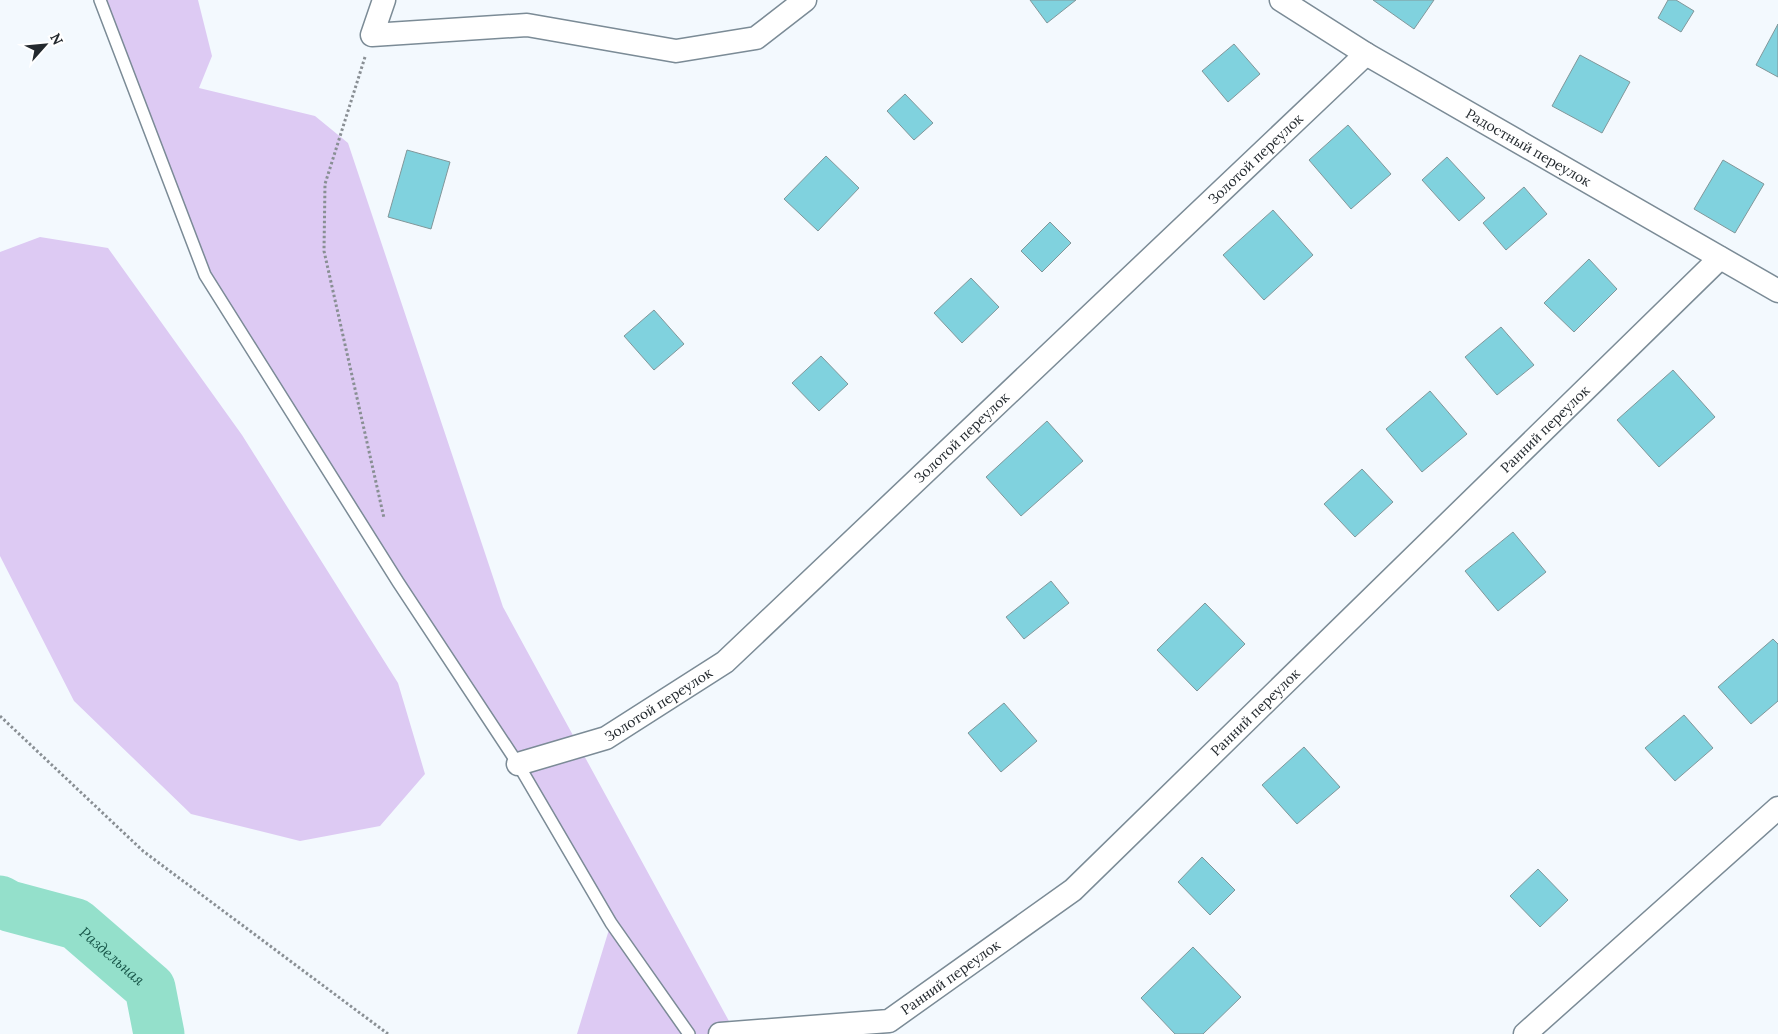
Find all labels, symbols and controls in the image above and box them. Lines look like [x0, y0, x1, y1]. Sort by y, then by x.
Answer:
north arrow [20, 20, 70, 70]
text: N [46, 30, 67, 48]
street label: Радостный переулок [1462, 104, 1595, 191]
street label: Золотой переулок [1204, 109, 1307, 208]
street label: Ранний переулок [1496, 381, 1594, 477]
street label: Золотой переулок [910, 388, 1013, 487]
street label: Золотой переулок [601, 663, 716, 746]
street label: Ранний переулок [1207, 664, 1304, 760]
water label: Раздельная [76, 922, 149, 989]
street label: Ранний переулок [897, 935, 1004, 1019]

